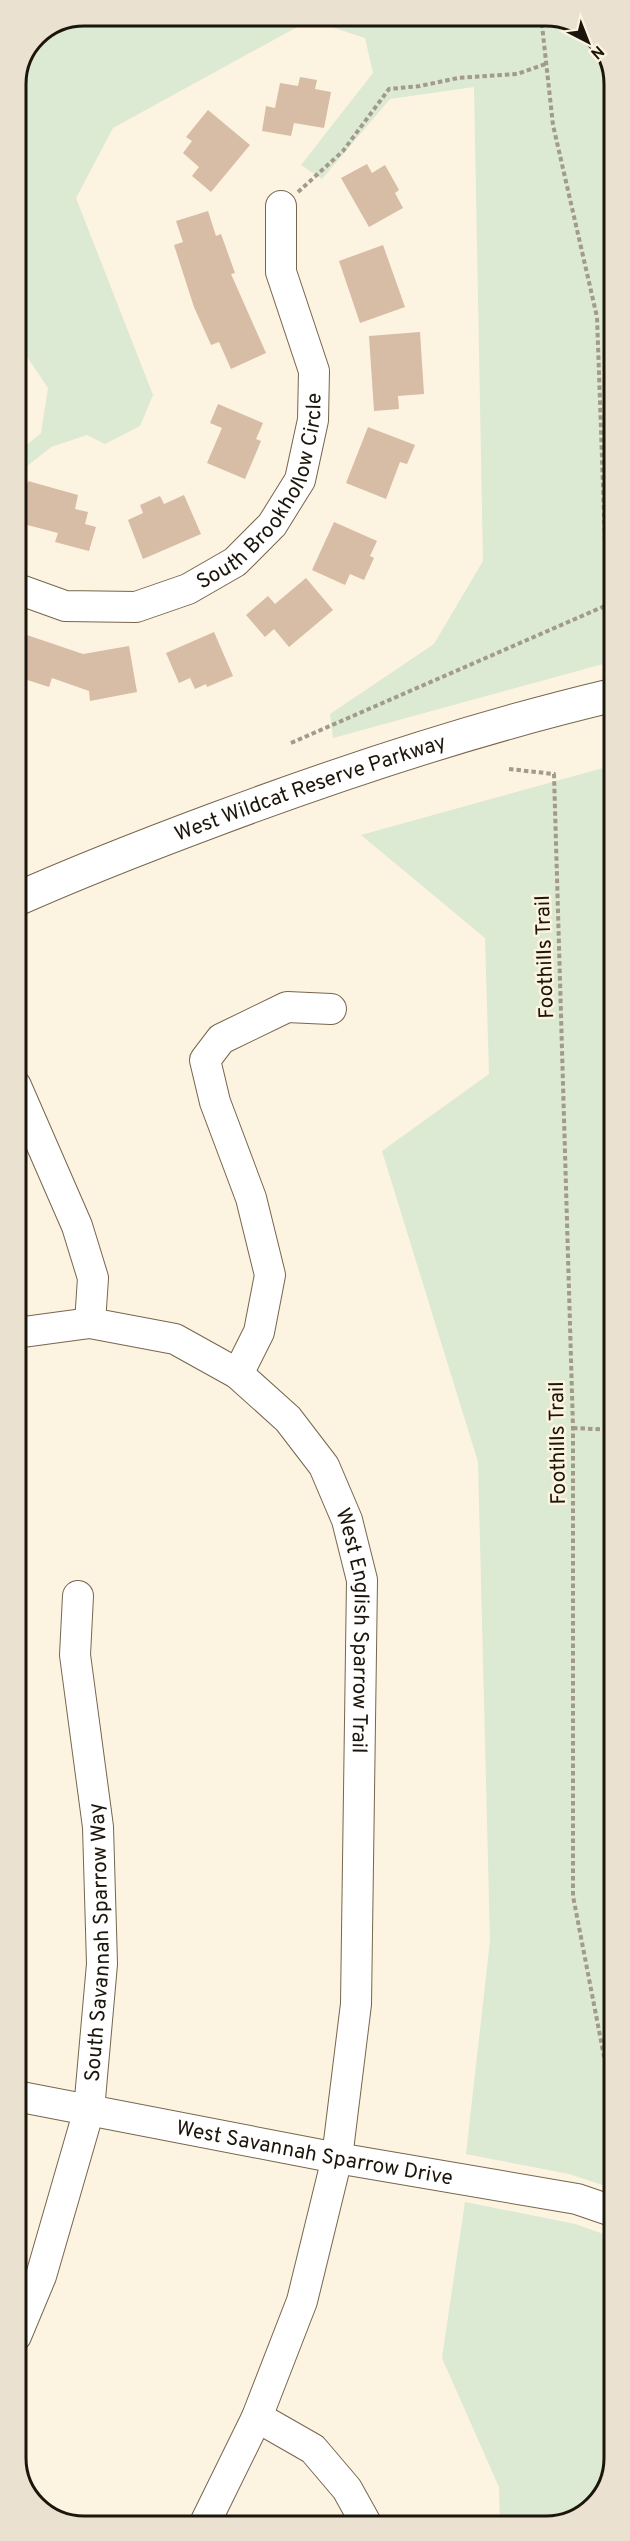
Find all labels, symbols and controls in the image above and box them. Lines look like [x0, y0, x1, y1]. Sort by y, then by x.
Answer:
north arrow [558, 12, 618, 72]
text: N [586, 40, 608, 63]
street label: South Brookhollow Circle [192, 392, 329, 596]
street label: West Wildcat Reserve Parkway [171, 729, 450, 849]
street label: Foothills Trail [530, 895, 561, 1019]
street label: Foothills Trail [544, 1381, 573, 1505]
street label: West English Sparrow Trail [328, 1504, 374, 1754]
street label: South Savannah Sparrow Way [80, 1801, 117, 2083]
street label: West Savannah Sparrow Drive [174, 2115, 455, 2193]

